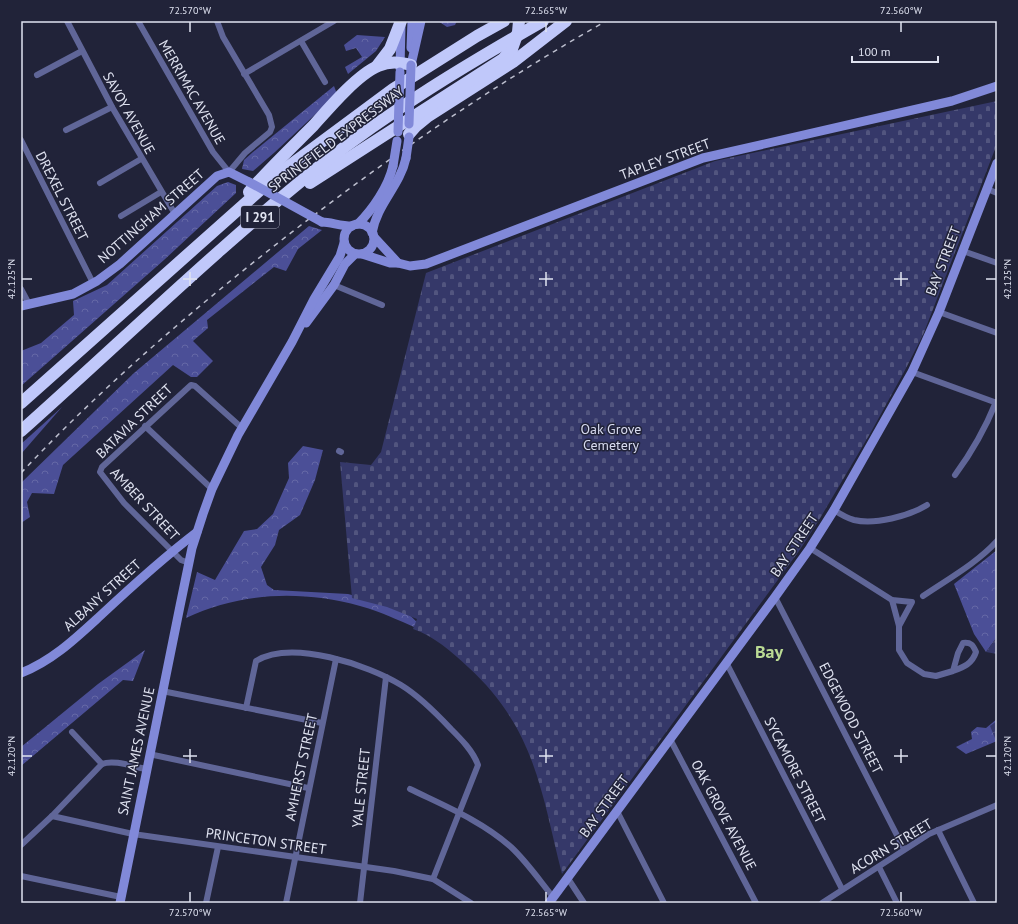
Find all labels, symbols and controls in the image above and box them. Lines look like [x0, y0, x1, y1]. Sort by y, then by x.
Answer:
text: 72.570°W [169, 4, 212, 17]
text: 72.565°W [525, 4, 568, 17]
text: 72.560°W [880, 4, 923, 17]
street label: MERRIMAC AVENUE [155, 36, 229, 148]
scale bar [852, 38, 938, 64]
text: 100 m [858, 44, 891, 59]
street label: SAVOY AVENUE [99, 69, 159, 157]
street label: SPRINGFIELD EXPRESSWAY [264, 82, 408, 196]
street label: TAPLEY STREET [617, 134, 713, 184]
street label: DREXEL STREET [32, 148, 92, 244]
street label: NOTTINGHAM STREET [94, 165, 208, 267]
road number: I 291 [241, 206, 279, 228]
street label: BAY STREET [922, 224, 965, 298]
text: 42.125°N [5, 259, 18, 299]
text: 42.125°N [1001, 259, 1014, 299]
street label: BATAVIA STREET [92, 380, 176, 462]
park label: Oak Grove Cemetery [581, 420, 641, 454]
street label: AMBER STREET [107, 464, 184, 544]
street label: BAY STREET [766, 510, 822, 580]
street label: ALBANY STREET [59, 555, 145, 635]
district label: Bay [755, 640, 783, 663]
street label: EDGEWOOD STREET [815, 659, 887, 777]
street label: SAINT JAMES AVENUE [114, 685, 158, 817]
street label: AMHERST STREET [281, 711, 321, 822]
street label: SYCAMORE STREET [760, 714, 830, 826]
text: 42.120°N [5, 736, 18, 776]
text: 42.120°N [1001, 736, 1014, 776]
street label: YALE STREET [348, 747, 374, 829]
street label: OAK GROVE AVENUE [687, 757, 761, 873]
street label: BAY STREET [575, 771, 633, 841]
street label: ACORN STREET [847, 814, 936, 878]
street label: PRINCETON STREET [205, 824, 328, 858]
text: 72.570°W [169, 906, 212, 919]
text: 72.565°W [525, 906, 568, 919]
text: 72.560°W [880, 906, 923, 919]

